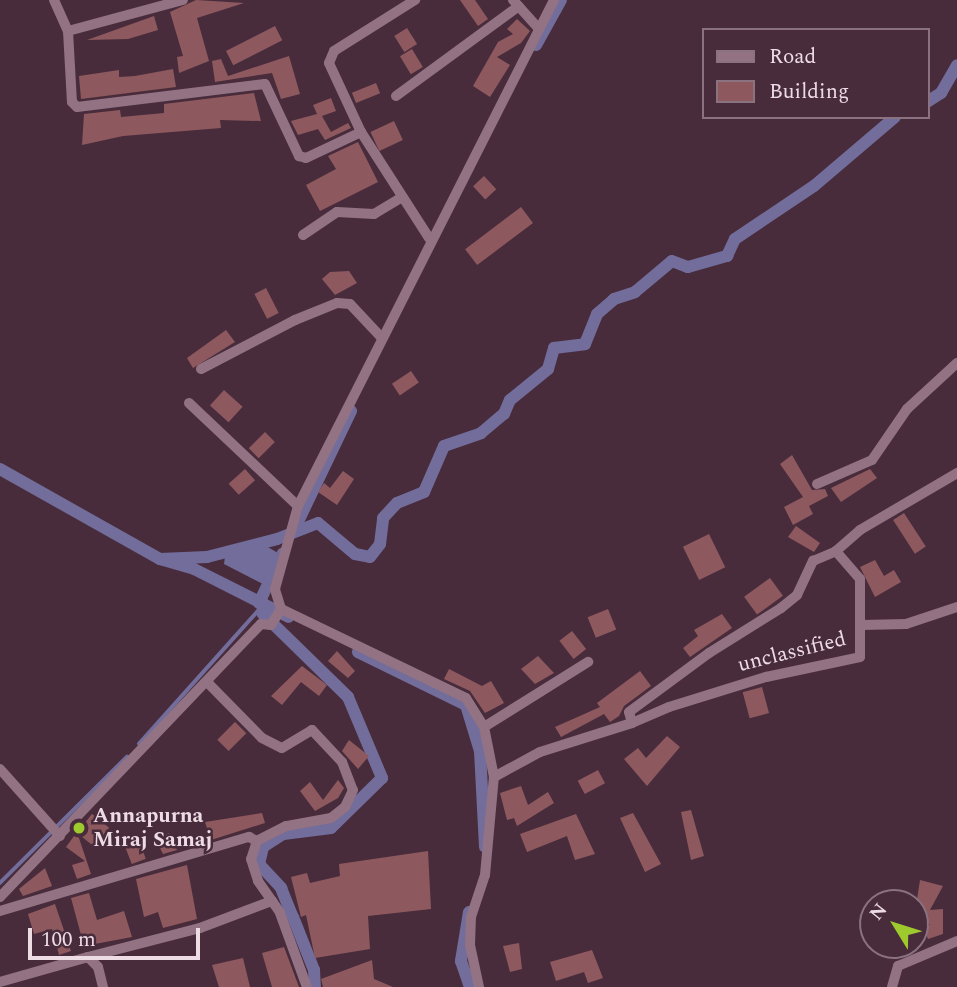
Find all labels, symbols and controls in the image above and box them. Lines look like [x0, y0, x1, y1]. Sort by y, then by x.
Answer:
legend [702, 28, 929, 119]
text: Road [769, 41, 816, 73]
text: Building [769, 76, 849, 108]
street label: unclassified [735, 626, 849, 678]
place label: Annapurna Miraj Samaj [93, 803, 213, 853]
marker: Annapurna Miraj Samaj [71, 820, 87, 836]
north arrow [859, 889, 929, 959]
text: N [862, 897, 895, 927]
scale bar [32, 914, 203, 958]
text: 100 m [41, 924, 96, 956]

